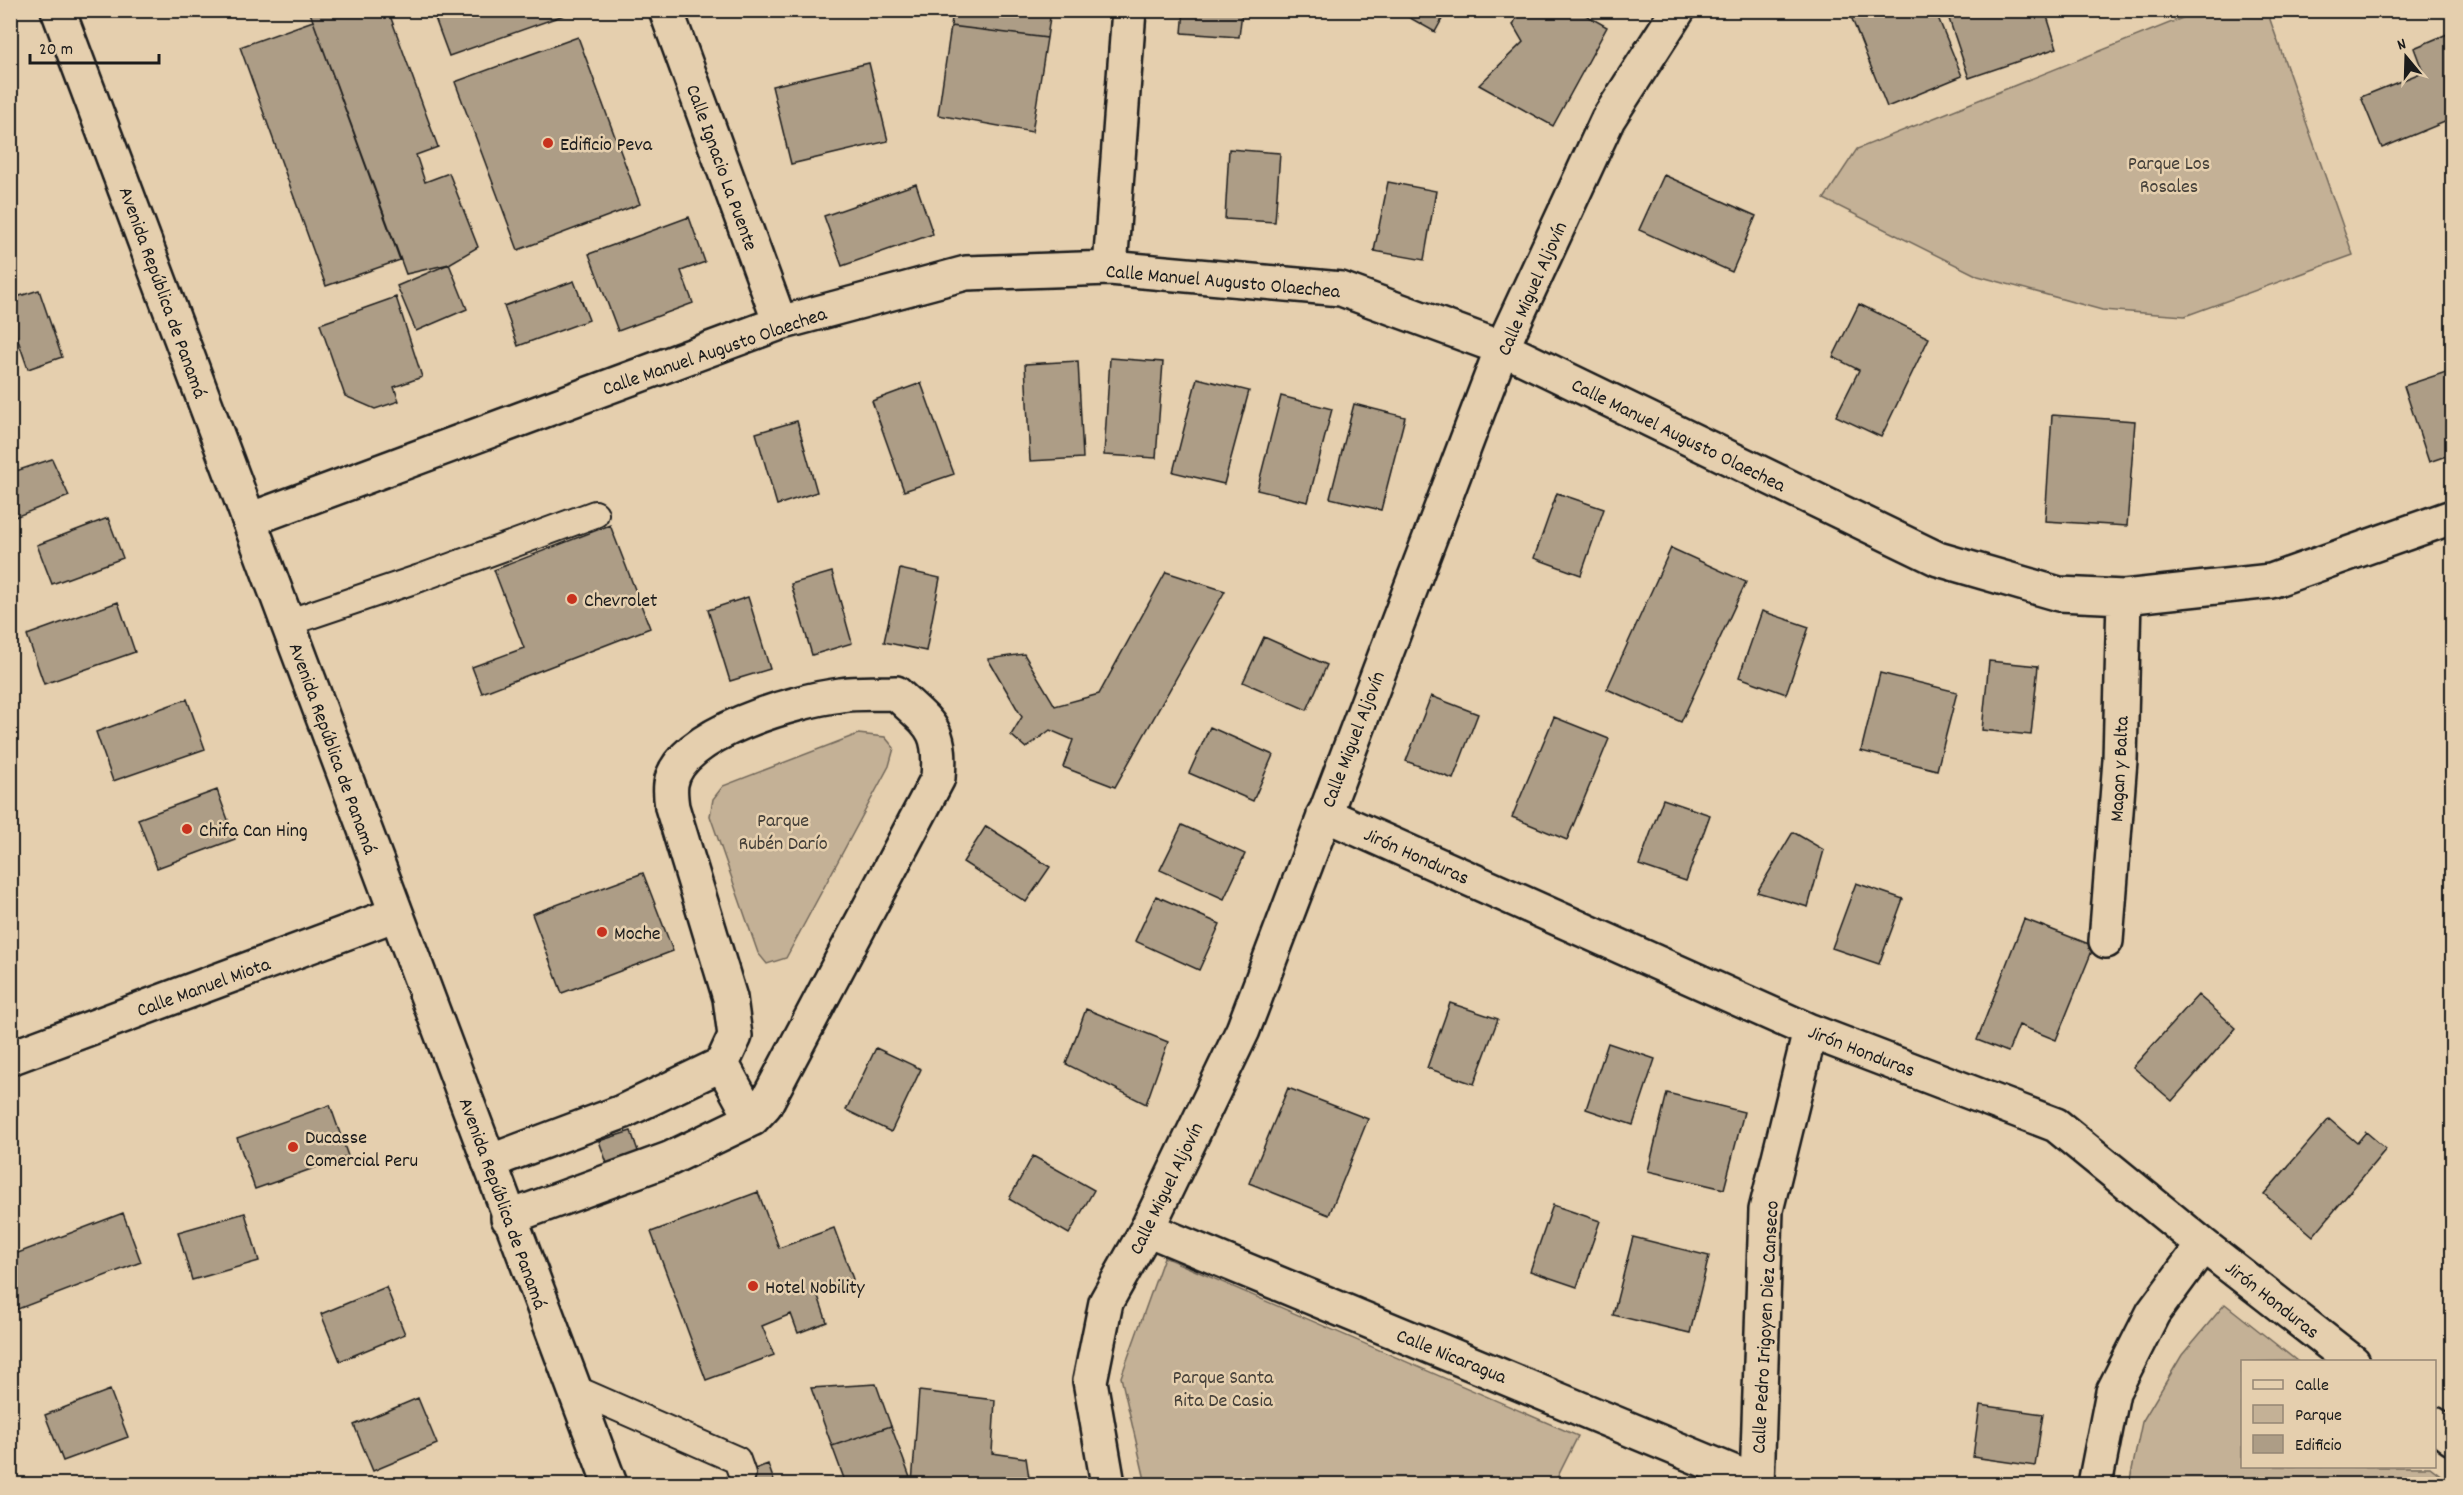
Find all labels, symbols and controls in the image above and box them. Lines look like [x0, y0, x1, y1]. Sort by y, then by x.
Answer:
scale bar [30, 27, 159, 65]
north arrow [2376, 27, 2436, 87]
text: N [2394, 33, 2410, 57]
text: 20 m [39, 38, 73, 63]
street label: Calle Ignacio La Puente [677, 81, 763, 255]
place label: Edificio Peva [560, 132, 653, 160]
marker: Edificio Peva [541, 136, 555, 150]
park label: Parque Los Rosales [2128, 151, 2210, 202]
street label: Avenida República de Panamá [110, 183, 213, 403]
street label: Calle Miguel Aljovín [1492, 218, 1576, 361]
street label: Calle Manuel Augusto Olaechea [1104, 259, 1342, 307]
street label: Calle Manuel Augusto Olaechea [599, 301, 831, 404]
street label: Calle Manuel Augusto Olaechea [1566, 373, 1790, 501]
place label: Chevrolet [584, 588, 657, 616]
marker: Chevrolet [565, 592, 579, 606]
street label: Avenida República de Panamá [280, 639, 383, 859]
street label: Calle Miguel Aljovín [1316, 668, 1394, 812]
street label: Magan y Balta [2104, 715, 2138, 823]
park label: Parque Rubén Darío [738, 808, 828, 859]
place label: Chifa Can Hing [199, 818, 308, 846]
marker: Chifa Can Hing [180, 822, 194, 836]
street label: Jirón Honduras [1359, 822, 1473, 893]
place label: Moche [614, 921, 661, 949]
marker: Moche [595, 925, 609, 939]
street label: Calle Manuel Miota [133, 951, 275, 1026]
street label: Jirón Honduras [1803, 1020, 1919, 1086]
street label: Avenida República de Panamá [450, 1094, 553, 1314]
street label: Calle Miguel Aljovín [1124, 1118, 1212, 1260]
place label: Ducasse Comercial Peru [305, 1125, 418, 1176]
marker: Ducasse Comercial Peru [286, 1140, 300, 1154]
street label: Calle Pedro Irigoyen Diez Canseco [1746, 1200, 1788, 1455]
street label: Jirón Honduras [2218, 1256, 2324, 1347]
place label: Hotel Nobility [765, 1275, 866, 1303]
marker: Hotel Nobility [746, 1279, 760, 1293]
street label: Calle Nicaragua [1392, 1323, 1511, 1393]
legend [2241, 1360, 2436, 1468]
park label: Parque Santa Rita De Casia [1173, 1365, 1274, 1416]
text: Calle [2295, 1374, 2329, 1399]
text: Parque [2295, 1404, 2342, 1429]
text: Edificio [2295, 1434, 2342, 1459]

